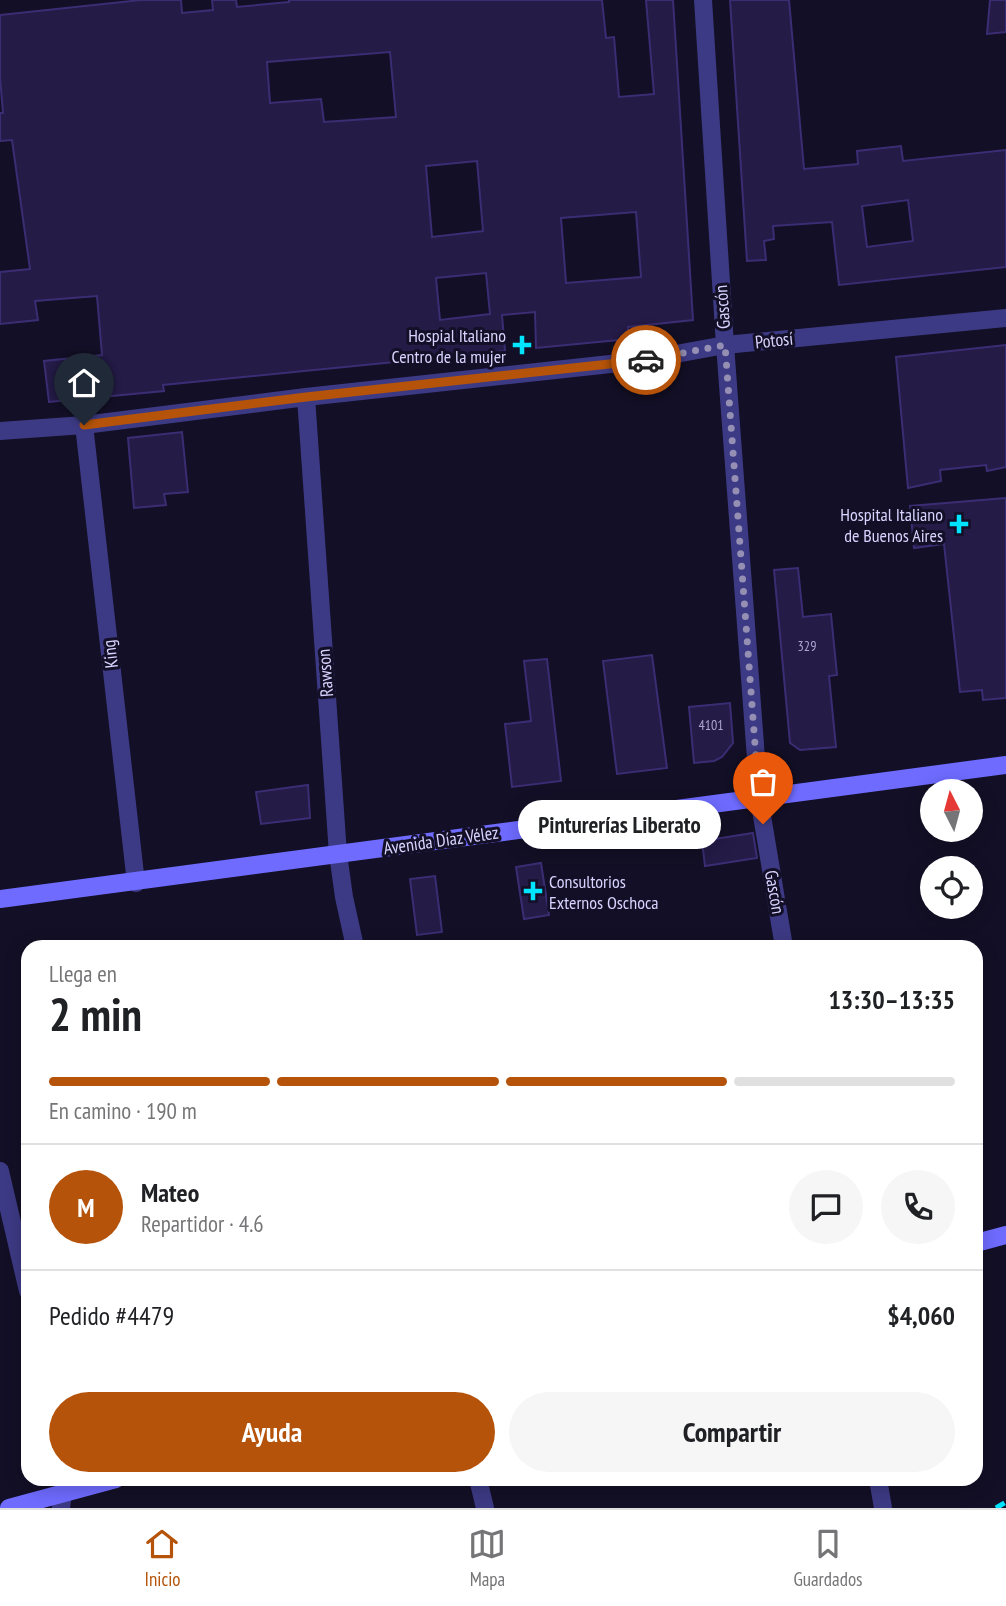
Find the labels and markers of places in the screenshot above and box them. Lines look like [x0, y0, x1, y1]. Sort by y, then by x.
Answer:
place label: Hospial Italiano Centro de la mujer [391, 324, 506, 368]
marker: Hospial Italiano Centro de la mujer [512, 335, 532, 355]
pin [54, 353, 114, 425]
place label: Hospital Italiano de Buenos Aires [840, 503, 943, 547]
marker: Hospital Italiano de Buenos Aires [949, 514, 969, 534]
pin [733, 752, 793, 824]
callout: Pinturerías Liberato [518, 800, 721, 848]
place label: Consultorios Externos Oschoca [549, 870, 659, 914]
marker: Consultorios Externos Oschoca [523, 881, 543, 901]

